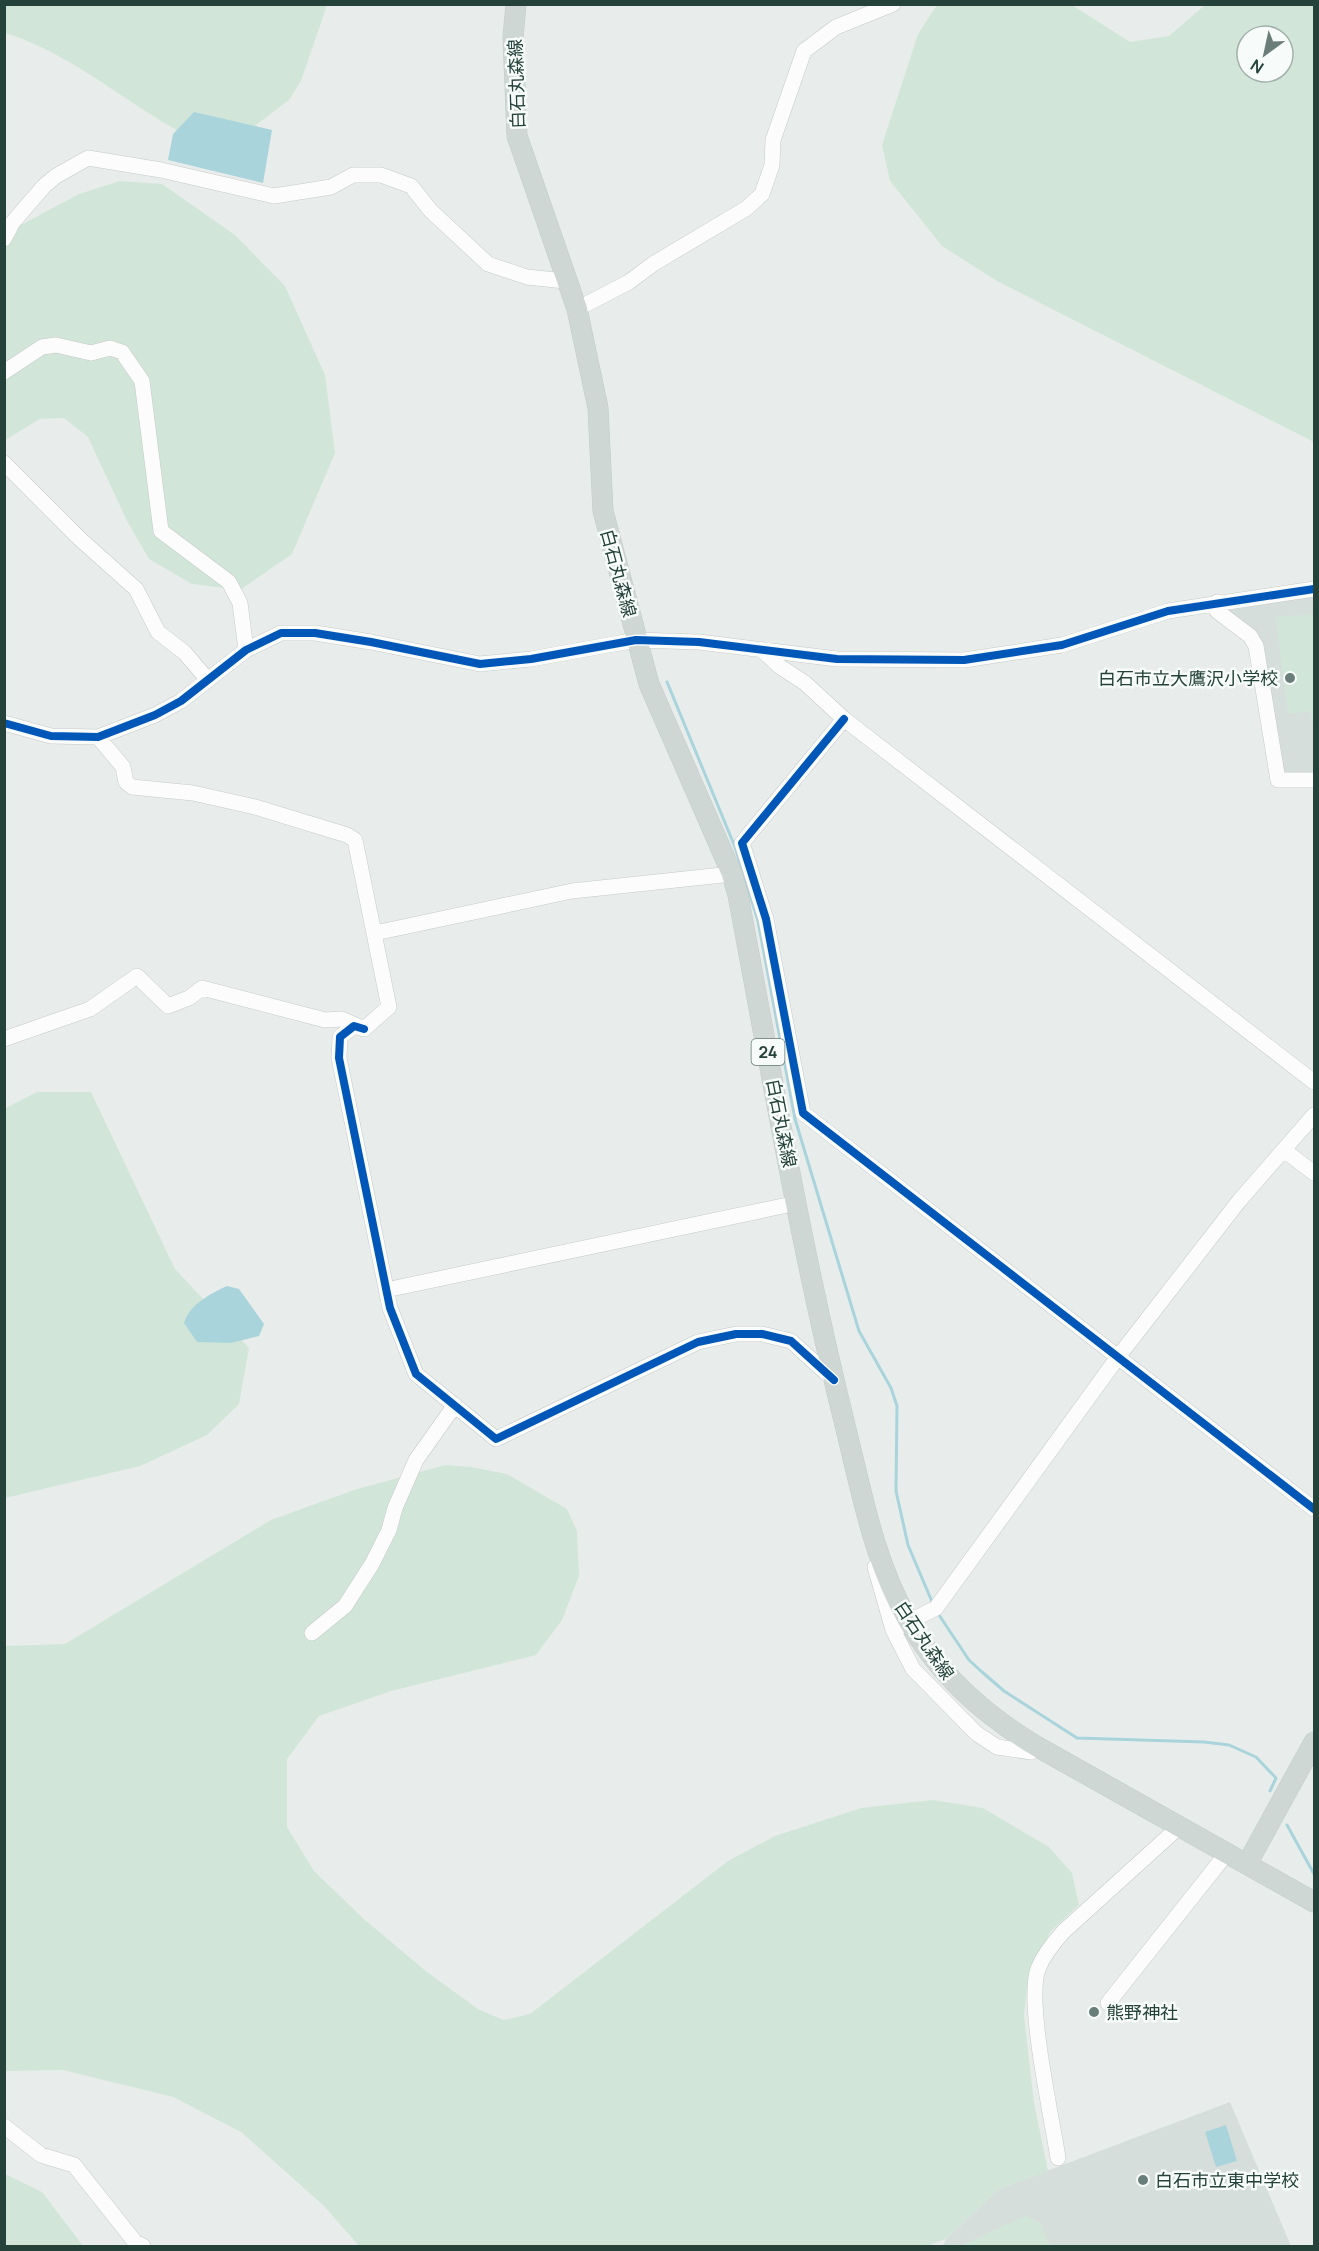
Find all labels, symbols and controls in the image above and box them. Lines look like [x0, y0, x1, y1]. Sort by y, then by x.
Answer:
north arrow [1235, 24, 1295, 84]
street label: 白石丸森線 [502, 39, 530, 129]
text: N [1246, 54, 1268, 79]
street label: 白石丸森線 [596, 526, 642, 620]
place label: 白石市立大鷹沢小学校 [1098, 666, 1278, 690]
marker: 白石市立大鷹沢小学校 [1283, 671, 1297, 685]
road number: 24 [752, 1039, 784, 1065]
street label: 白石丸森線 [762, 1077, 802, 1169]
street label: 白石丸森線 [890, 1596, 960, 1684]
place label: 熊野神社 [1106, 2000, 1178, 2024]
marker: 熊野神社 [1087, 2005, 1101, 2019]
place label: 白石市立東中学校 [1155, 2168, 1299, 2192]
marker: 白石市立東中学校 [1136, 2173, 1150, 2187]

